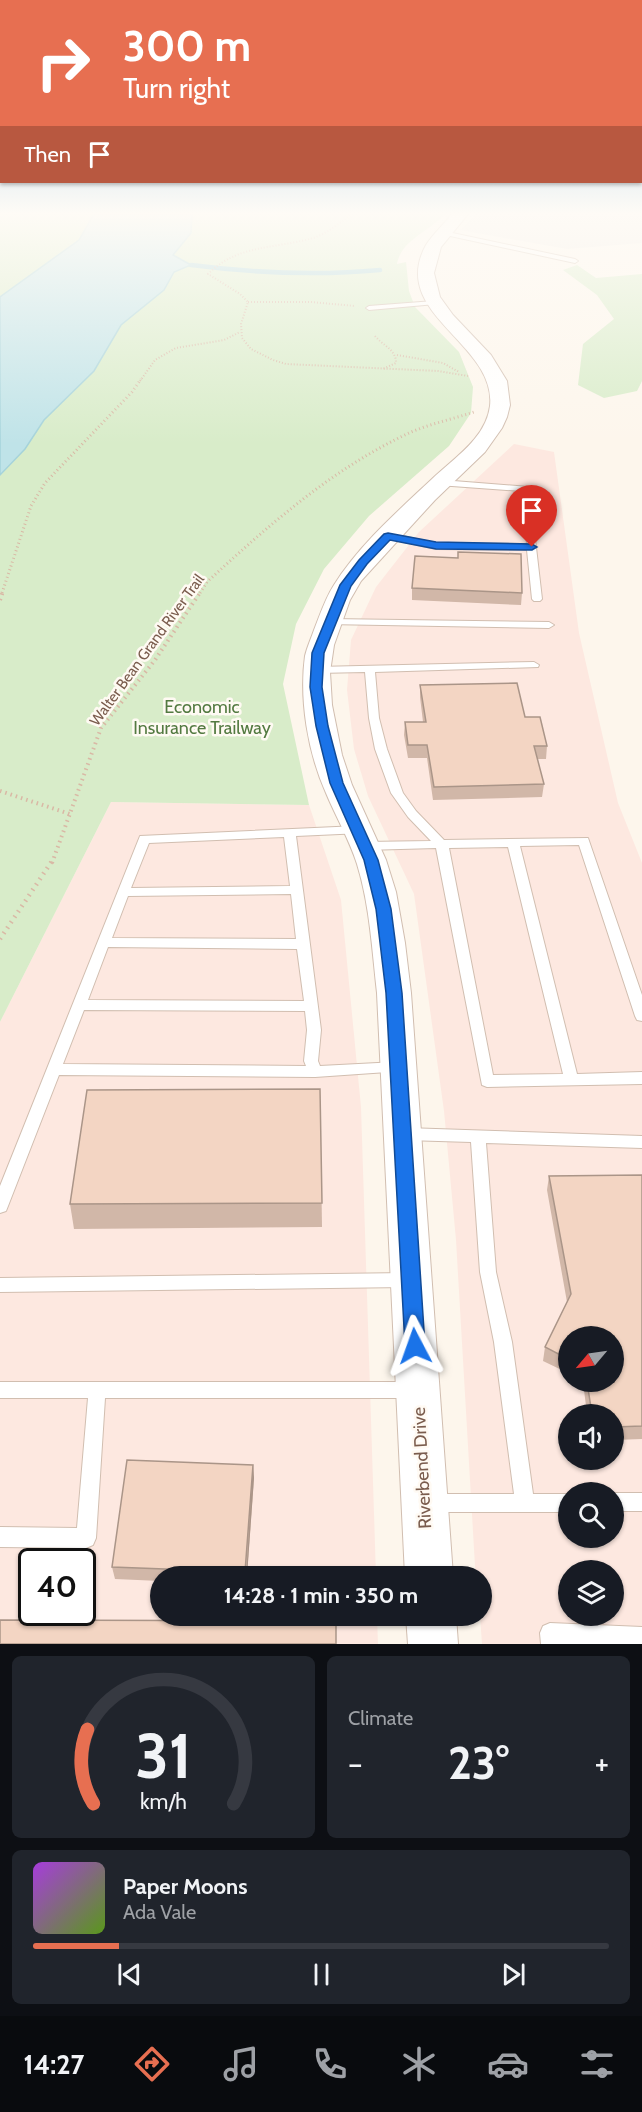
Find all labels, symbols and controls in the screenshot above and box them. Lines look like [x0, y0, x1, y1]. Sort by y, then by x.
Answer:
text: 300 m [123, 20, 251, 72]
icon: right [24, 24, 102, 102]
text: Turn right [123, 72, 230, 105]
icon: arrive [83, 138, 116, 171]
text: Then [24, 141, 71, 168]
pin [506, 485, 557, 547]
icon: arrive [515, 494, 548, 527]
street label: Walter Bean Grand River Trail [86, 570, 208, 729]
park label: Economic Insurance Trailway [133, 696, 271, 739]
position arrow [383, 1314, 447, 1378]
north arrow [558, 1326, 624, 1392]
map controls [558, 1326, 624, 1626]
button: sound [558, 1404, 624, 1470]
street label: Riverbend Drive [408, 1407, 436, 1529]
button: search [558, 1482, 624, 1548]
speed limit sign: 40 [18, 1548, 96, 1626]
button: layers [558, 1560, 624, 1626]
text: 14:28 · 1 min · 350 m [224, 1582, 418, 1609]
text: Climate [348, 1706, 413, 1730]
text: 31 [135, 1718, 192, 1794]
text: 23° [448, 1736, 509, 1790]
text: − [348, 1743, 363, 1783]
text: + [594, 1743, 609, 1783]
text: km/h [140, 1788, 187, 1814]
text: Paper Moons [123, 1873, 247, 1900]
text: Ada Vale [123, 1900, 196, 1924]
icon: previous [113, 1958, 146, 1991]
icon: pause [305, 1958, 338, 1991]
icon: next [497, 1958, 530, 1991]
icon: directions [131, 2043, 173, 2085]
icon: music [220, 2043, 262, 2085]
icon: phone [309, 2043, 351, 2085]
icon: climate [398, 2043, 440, 2085]
icon: car [487, 2043, 529, 2085]
icon: filters [576, 2043, 618, 2085]
text: 14:27 [24, 2048, 84, 2081]

